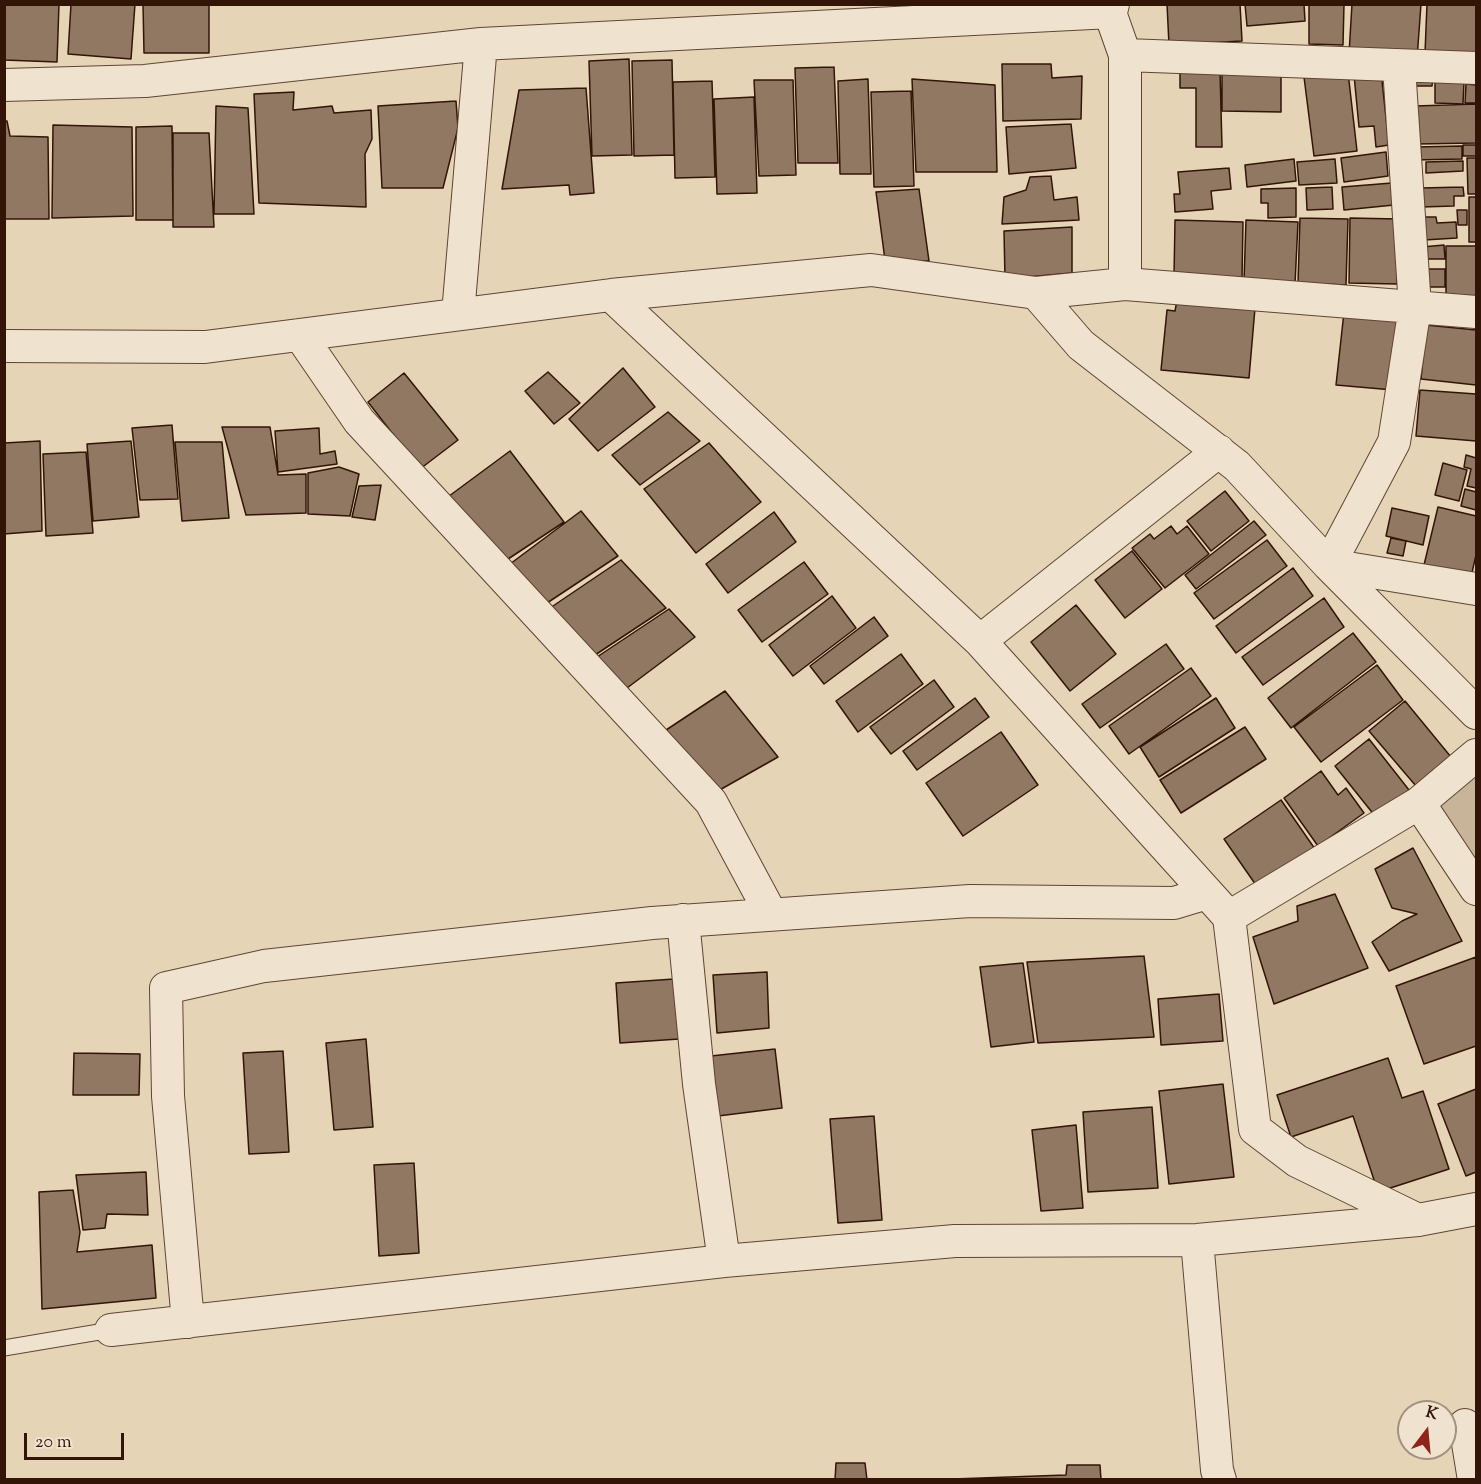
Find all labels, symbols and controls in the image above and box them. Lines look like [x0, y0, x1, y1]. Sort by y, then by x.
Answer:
north arrow [1397, 1400, 1457, 1460]
text: K [1423, 1401, 1440, 1427]
scale bar [27, 1421, 128, 1459]
text: 20 m [35, 1430, 72, 1456]

